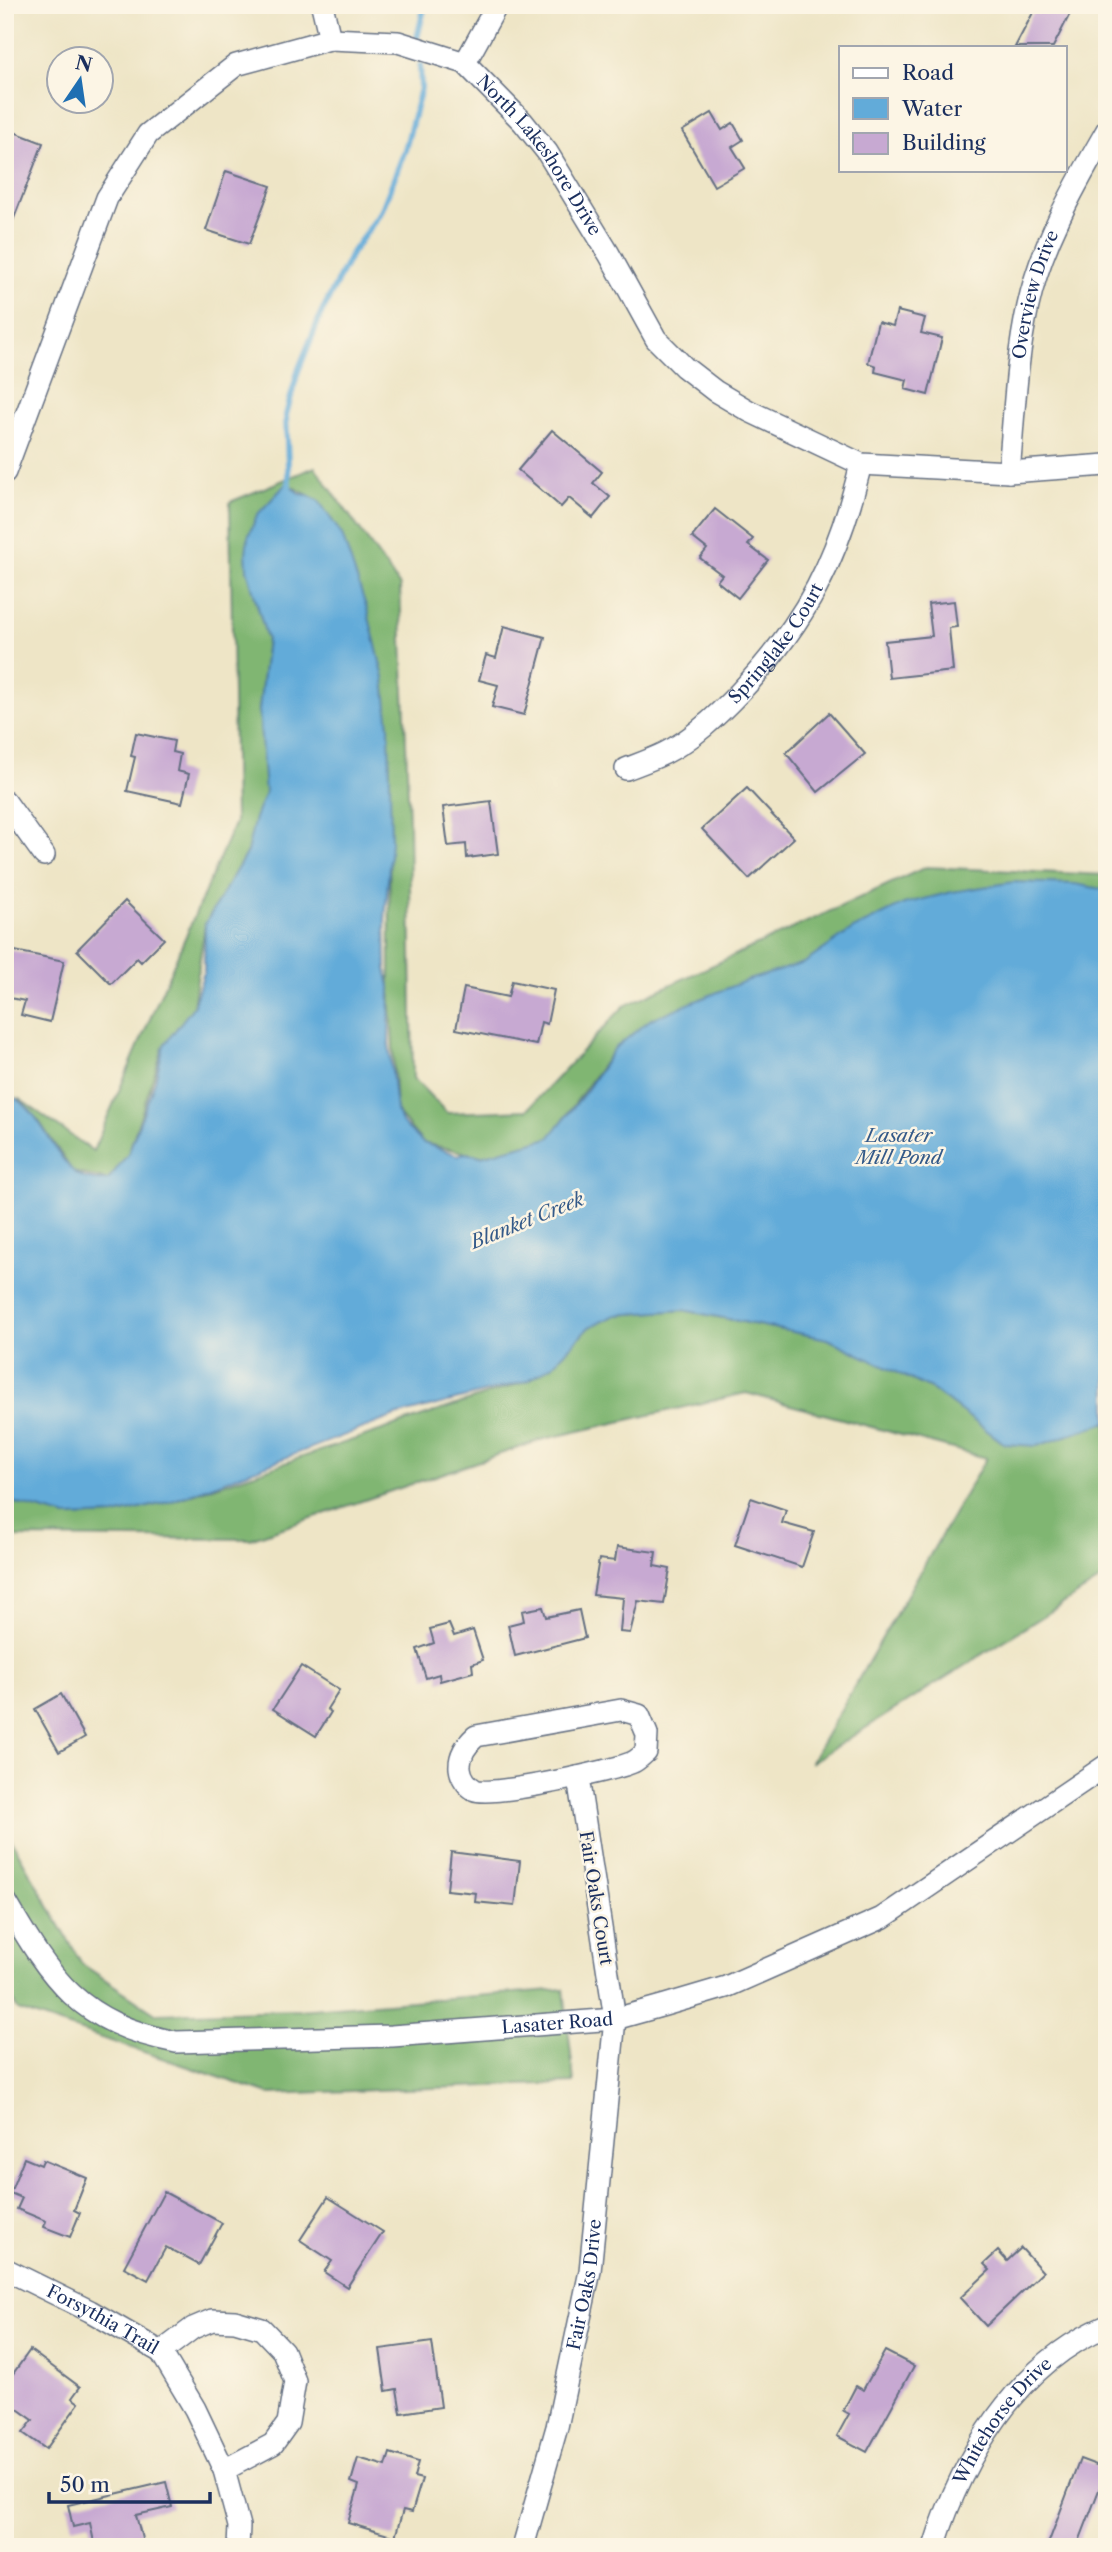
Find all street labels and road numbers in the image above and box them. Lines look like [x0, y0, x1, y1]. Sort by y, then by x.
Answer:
street label: North Lakeshore Drive [472, 70, 606, 240]
street label: Overview Drive [1008, 227, 1063, 360]
street label: Springlake Court [724, 579, 828, 708]
street label: Fair Oaks Court [575, 1829, 618, 1967]
street label: Lasater Road [501, 2008, 614, 2039]
street label: Fair Oaks Drive [563, 2218, 606, 2352]
street label: Forsythia Trail [43, 2280, 162, 2359]
street label: Whitehorse Drive [948, 2353, 1056, 2489]

